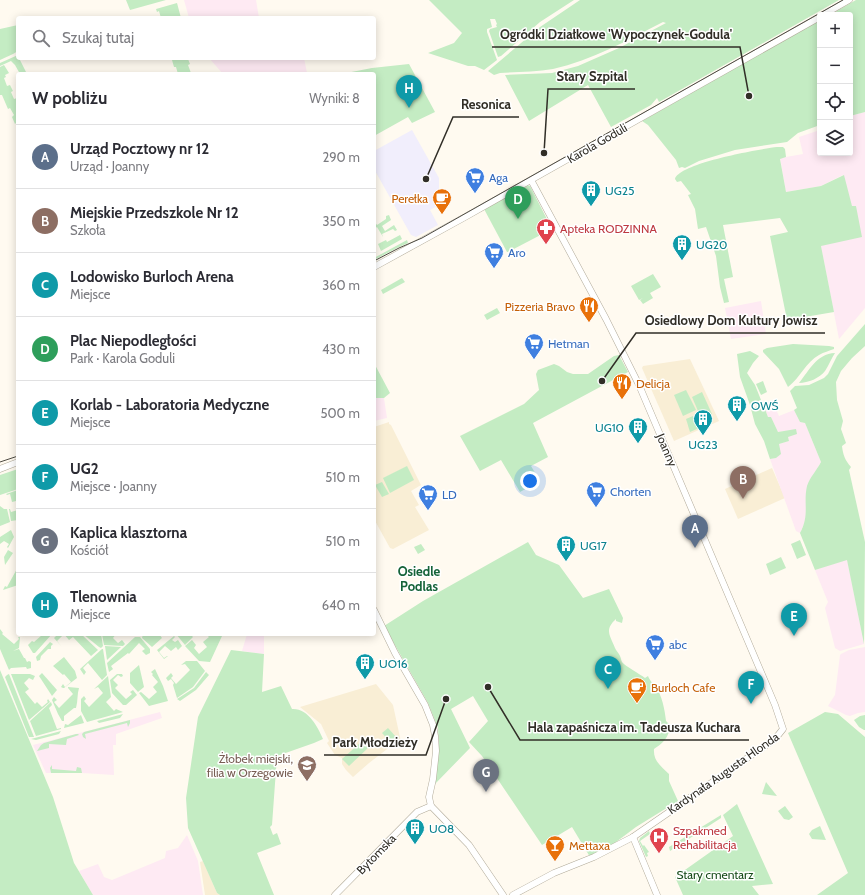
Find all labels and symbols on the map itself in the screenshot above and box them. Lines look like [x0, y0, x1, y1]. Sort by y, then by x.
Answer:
callout: Ogródki Działkowe 'Wypoczynek-Godula' [492, 22, 740, 47]
text: Ogródki Działkowe 'Wypoczynek-Godula' [500, 26, 732, 42]
callout: Stary Szpital [548, 64, 635, 89]
text: Stary Szpital [557, 68, 628, 84]
pin: H [396, 75, 422, 108]
callout: Resonica [453, 92, 519, 117]
text: Resonica [461, 96, 512, 112]
street label: Karola Goduli [564, 120, 630, 166]
supermarket icon: Aga [464, 166, 486, 194]
place label: Aga [489, 170, 508, 185]
building icon: UG25 [580, 179, 602, 207]
place label: UG25 [605, 183, 635, 198]
pin: D [505, 186, 531, 219]
cafe icon: Perełka [431, 187, 453, 215]
place label: Perełka [391, 191, 428, 206]
pharmacy icon: Apteka RODZINNA [535, 217, 557, 245]
place label: Apteka RODZINNA [560, 221, 657, 236]
building icon: UG20 [671, 233, 693, 261]
place label: UG20 [696, 237, 727, 252]
supermarket icon: Aro [483, 241, 505, 269]
place label: Aro [508, 245, 526, 260]
restaurant icon: Pizzeria Bravo [578, 295, 600, 323]
place label: Pizzeria Bravo [505, 299, 575, 314]
callout: Osiedlowy Dom Kultury Jowisz [636, 308, 825, 333]
text: Osiedlowy Dom Kultury Jowisz [645, 312, 817, 328]
supermarket icon: Hetman [523, 332, 545, 360]
place label: Hetman [548, 336, 590, 351]
restaurant icon: Delicja [611, 372, 633, 400]
place label: Delicja [636, 376, 670, 391]
building icon: OWŚ [726, 394, 748, 422]
place label: OWŚ [751, 398, 779, 413]
building icon: UG23 [692, 408, 714, 436]
building icon: UG10 [627, 416, 649, 444]
place label: UG10 [595, 420, 624, 435]
street label: Joanny [653, 430, 681, 469]
place label: UG23 [688, 437, 718, 452]
pin: B [730, 466, 756, 499]
your location [520, 471, 540, 491]
supermarket icon: Chorten [585, 480, 607, 508]
supermarket icon: LD [417, 483, 439, 511]
place label: Chorten [610, 484, 651, 499]
place label: LD [442, 487, 457, 502]
pin: A [682, 515, 708, 548]
building icon: UG17 [555, 534, 577, 562]
place label: UG17 [580, 538, 607, 553]
district label: Osiedle Podlas [398, 563, 441, 594]
pin: E [781, 603, 807, 636]
supermarket icon: abc [644, 633, 666, 661]
place label: abc [669, 637, 687, 652]
building icon: UO16 [354, 652, 376, 680]
place label: UO16 [379, 656, 408, 671]
pin: C [595, 656, 621, 689]
pin: F [738, 671, 764, 704]
cafe icon: Burloch Cafe [626, 676, 648, 704]
place label: Burloch Cafe [651, 680, 715, 695]
callout: Hala zapaśnicza im. Tadeusza Kuchara [520, 715, 749, 740]
text: Hala zapaśnicza im. Tadeusza Kuchara [527, 719, 741, 735]
street label: Kardynała Augusta Hlonda [664, 729, 782, 817]
callout: Park Młodzieży [324, 730, 426, 755]
text: Park Młodzieży [332, 734, 418, 750]
place label: Żłobek miejski, filia w Orzegowie [207, 751, 293, 780]
school or university icon: Żłobek miejski, filia w Orzegowie [296, 754, 318, 782]
pin: G [473, 759, 499, 792]
building icon: UO8 [404, 817, 426, 845]
place label: UO8 [429, 821, 454, 836]
place label: Szpakmed Rehabilitacja [673, 823, 737, 852]
hospital icon: Szpakmed Rehabilitacja [648, 826, 670, 854]
street label: Bytomska [353, 831, 399, 877]
bar icon: Mettaxa [544, 834, 566, 862]
place label: Mettaxa [569, 838, 610, 853]
park label: Stary cmentarz [676, 867, 754, 882]

